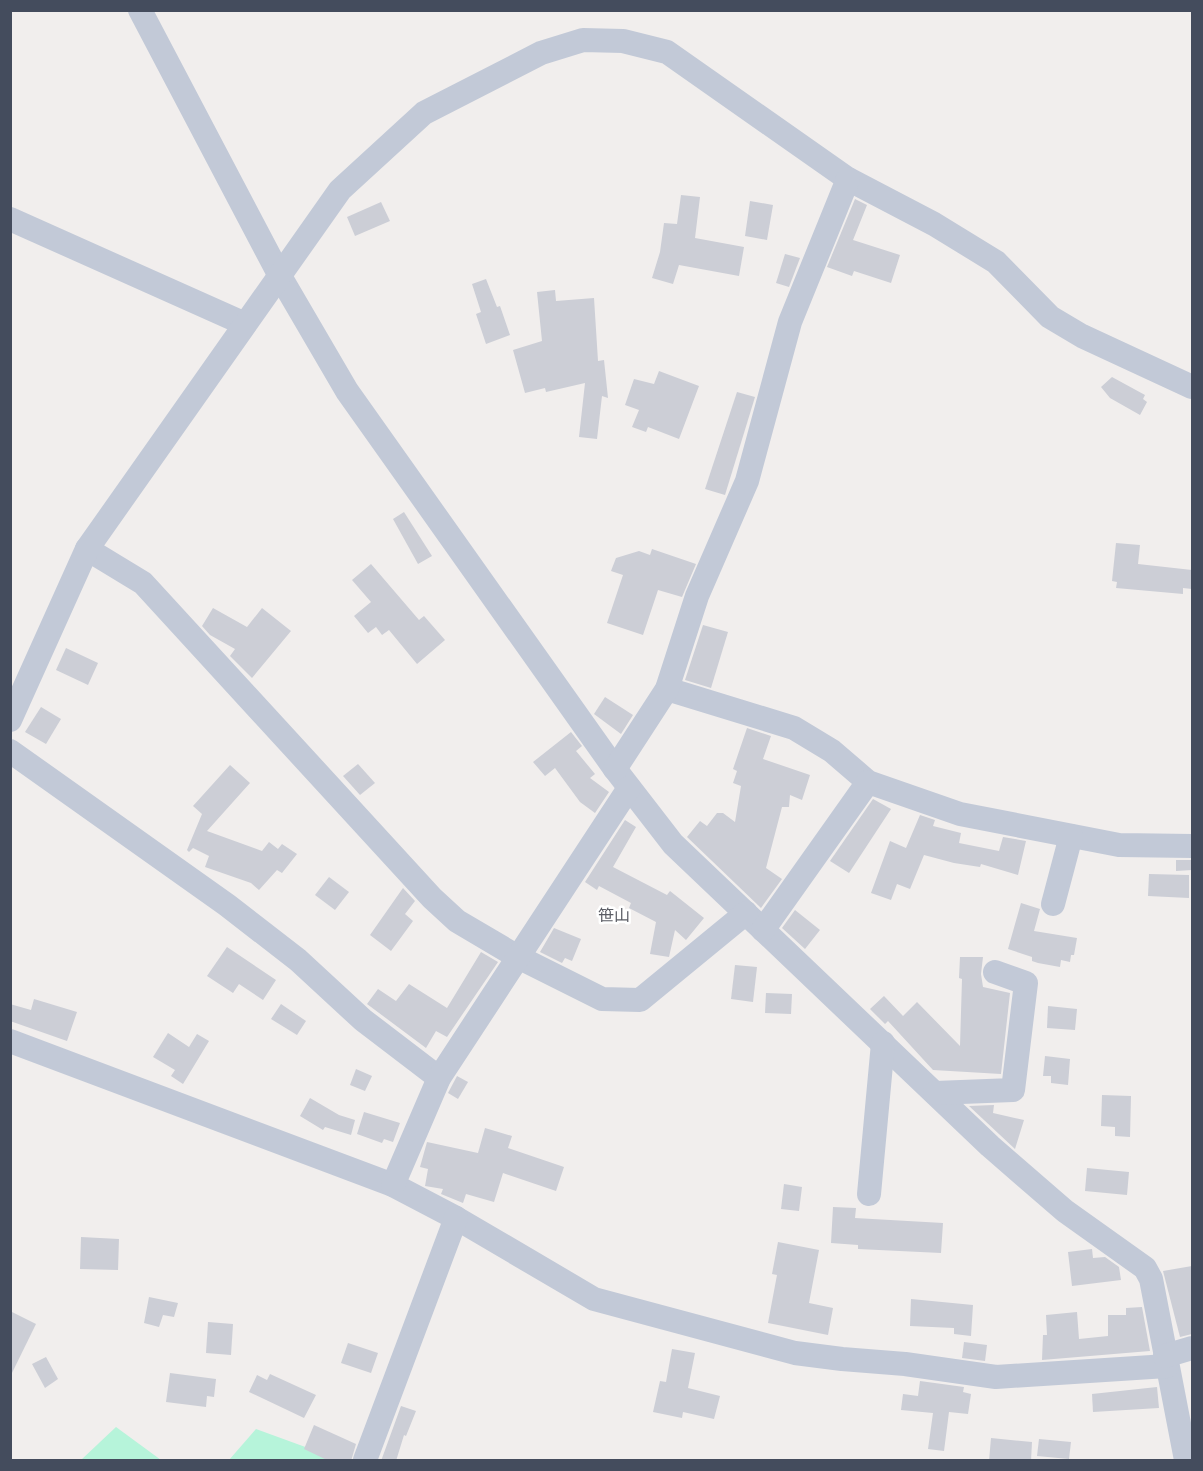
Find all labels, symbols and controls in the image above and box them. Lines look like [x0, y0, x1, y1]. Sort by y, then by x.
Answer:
district label: 笹山 [598, 906, 630, 925]

